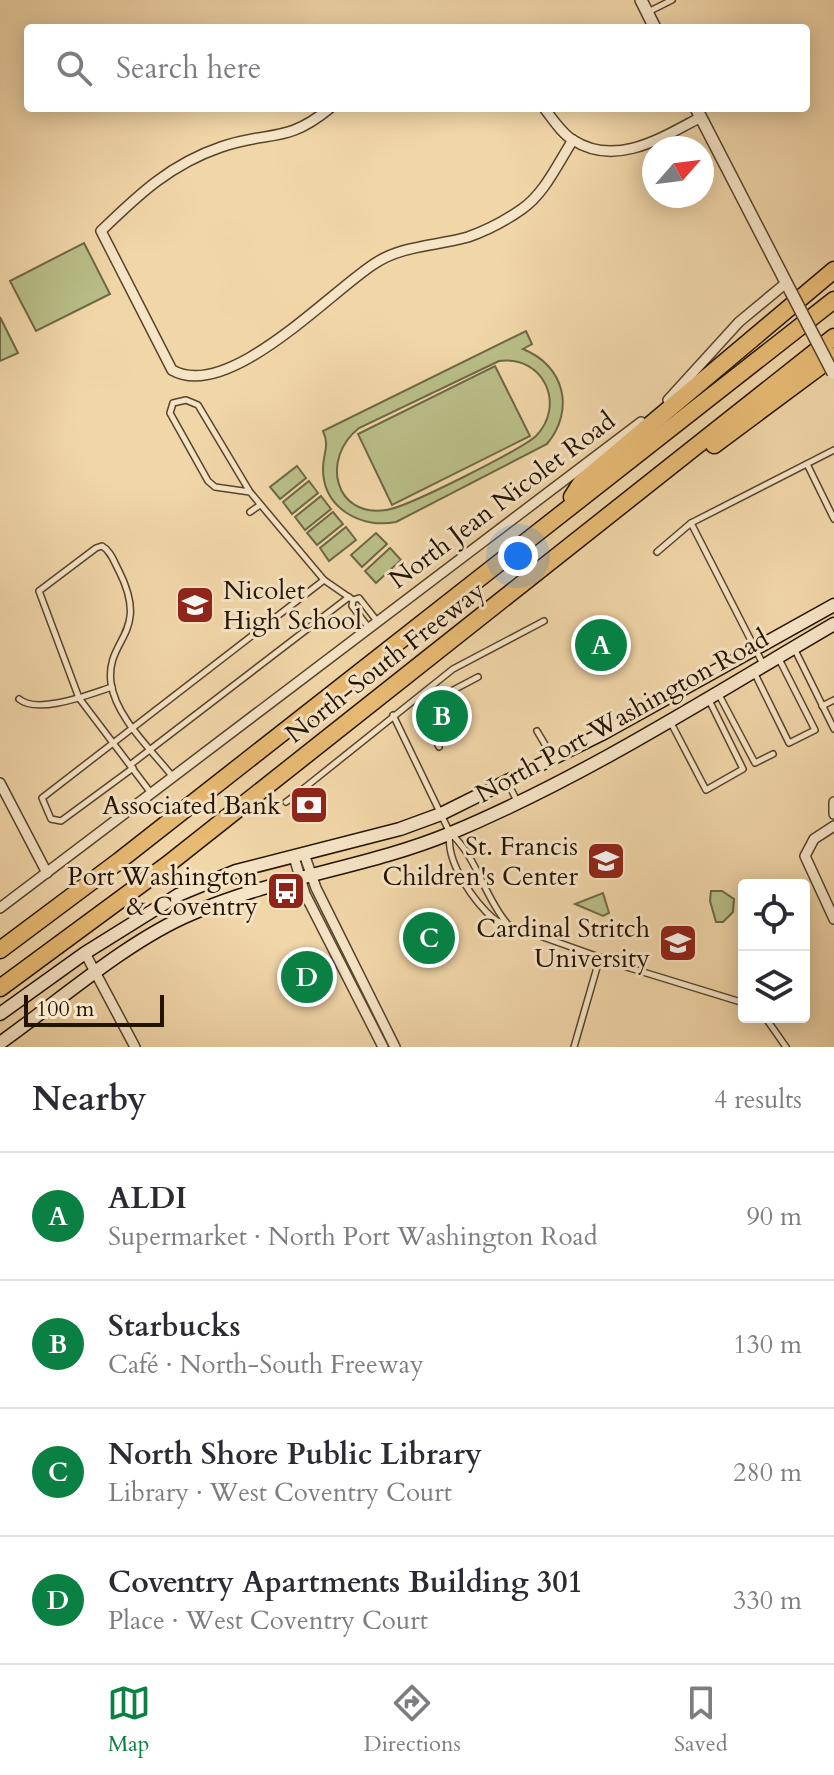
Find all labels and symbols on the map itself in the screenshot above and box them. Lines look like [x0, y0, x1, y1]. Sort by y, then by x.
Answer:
north arrow [642, 136, 714, 208]
street label: North Jean Nicolet Road [382, 403, 622, 597]
your location [498, 536, 538, 576]
place label: Nicolet High School [223, 573, 362, 638]
street label: North-South Freeway [278, 573, 492, 751]
school or university icon: Nicolet High School [174, 584, 216, 626]
pin: A [575, 615, 627, 675]
street label: North Port Washington Road [469, 621, 775, 811]
pin: B [416, 686, 468, 746]
bank icon: Associated Bank [288, 784, 330, 826]
place label: Associated Bank [102, 788, 281, 823]
place label: St. Francis Children's Center [382, 829, 579, 894]
school or university icon: St. Francis Children's Center [585, 840, 627, 882]
place label: Port Washington & Coventry [67, 859, 258, 924]
bus stop icon: Port Washington & Coventry [265, 870, 307, 912]
pin: C [403, 908, 455, 968]
place label: Cardinal Stritch University [476, 911, 650, 976]
school or university icon: Cardinal Stritch University [657, 922, 699, 964]
pin: D [281, 947, 333, 1007]
scale bar [24, 991, 164, 1027]

